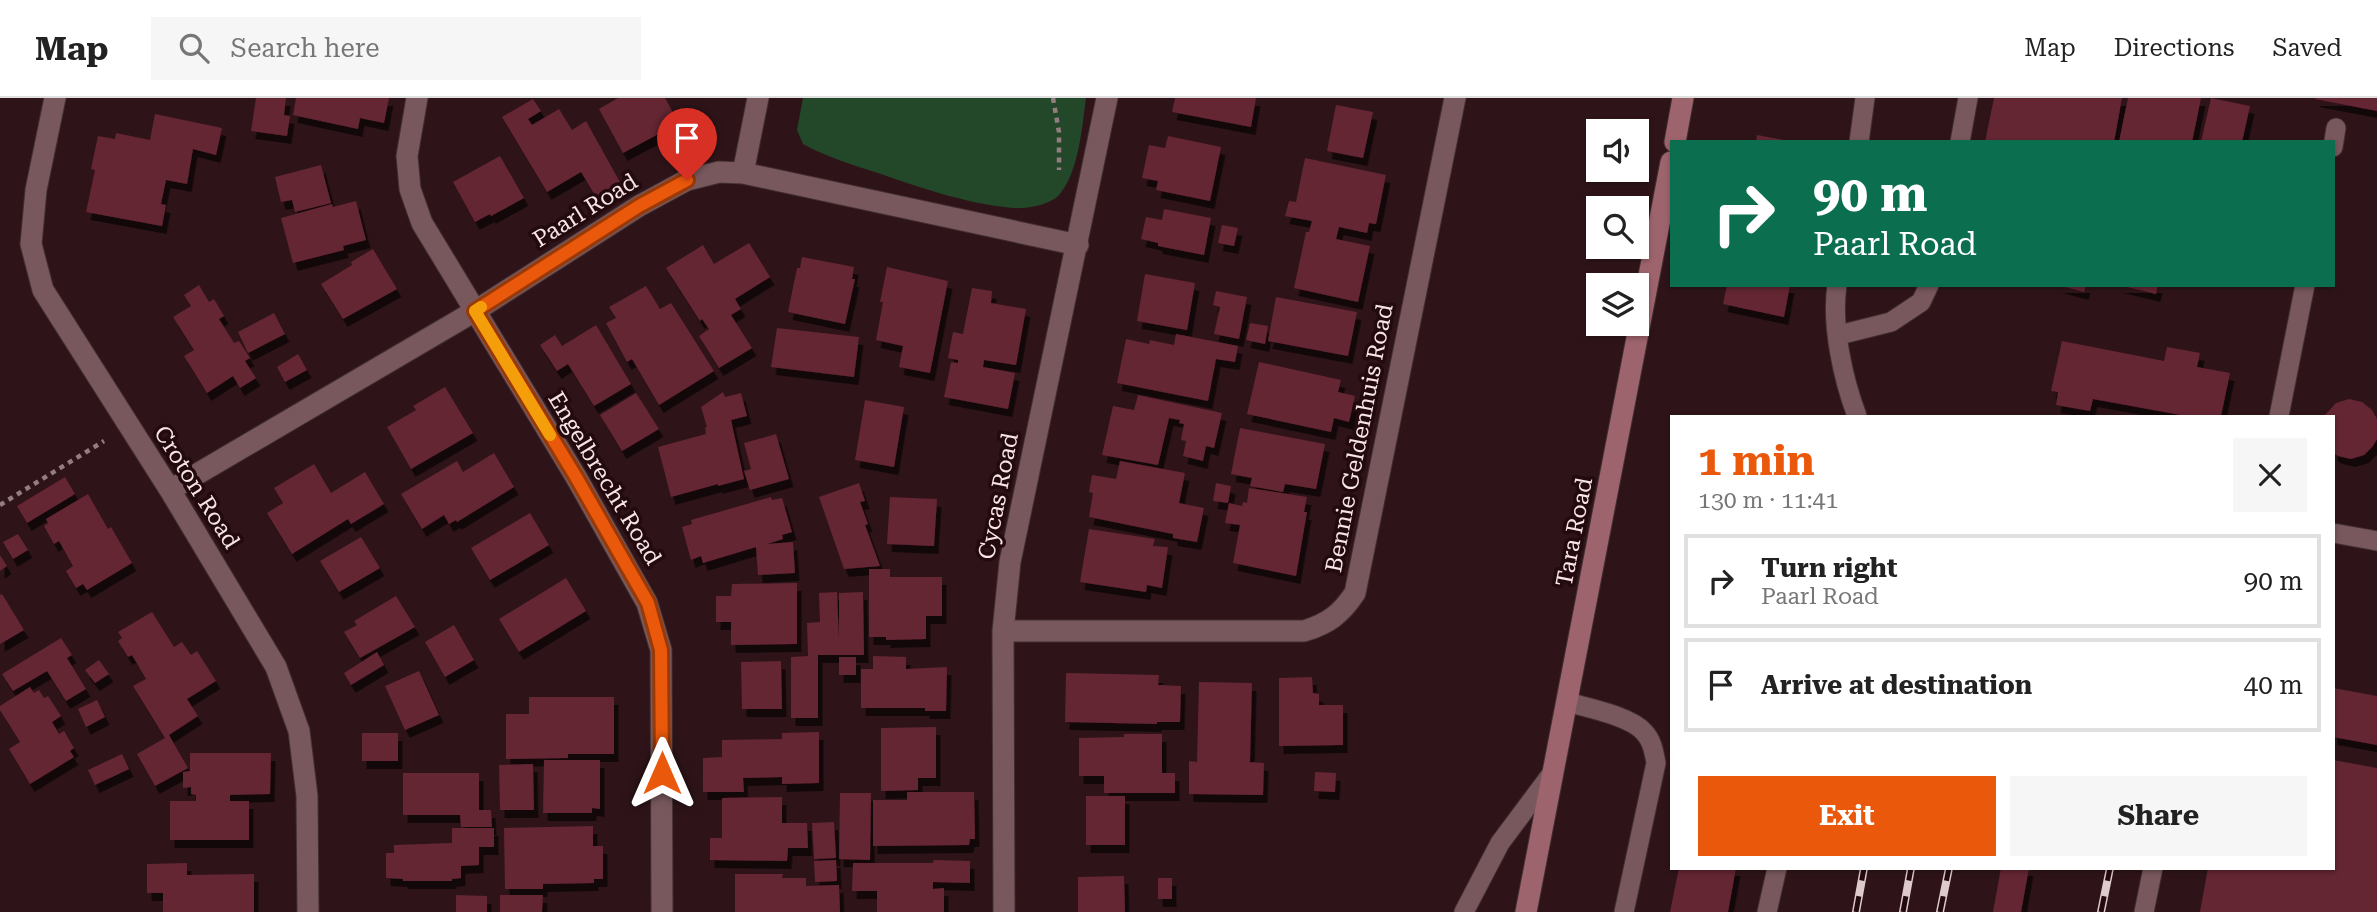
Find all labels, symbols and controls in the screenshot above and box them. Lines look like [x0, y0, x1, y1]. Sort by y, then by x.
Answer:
search box [151, 17, 641, 80]
text: Map [35, 29, 109, 68]
icon: search [175, 29, 213, 67]
text: Search here [231, 33, 380, 63]
text: Map [2024, 34, 2076, 62]
text: Directions [2114, 34, 2234, 62]
text: Saved [2272, 34, 2342, 62]
pin [657, 108, 717, 180]
icon: arrive [668, 119, 706, 157]
map controls [1586, 119, 1649, 336]
button: sound [1586, 119, 1649, 182]
text: 90 m [1813, 166, 1928, 223]
street label: Paarl Road [528, 168, 643, 253]
icon: right [1698, 168, 1789, 259]
button: search [1586, 196, 1649, 259]
text: Paarl Road [1813, 225, 1977, 263]
button: layers [1586, 273, 1649, 336]
street label: Bennie Geldenhuis Road [1320, 301, 1399, 575]
street label: Engelbrecht Road [542, 387, 667, 570]
street label: Croton Road [148, 421, 245, 554]
street label: Cycas Road [973, 430, 1024, 562]
text: 1 min [1698, 436, 1815, 485]
button: close [2233, 438, 2307, 512]
street label: Tara Road [1551, 475, 1598, 589]
text: 130 m · 11:41 [1698, 487, 1838, 514]
text: Turn right [1761, 553, 1897, 583]
icon: right [1702, 562, 1740, 600]
text: 90 m [2244, 566, 2303, 596]
text: Paarl Road [1761, 583, 1879, 610]
icon: arrive [1702, 666, 1740, 704]
text: Arrive at destination [1761, 670, 2032, 700]
text: 40 m [2244, 670, 2303, 700]
position arrow [625, 736, 699, 810]
button: Exit [1698, 776, 1996, 856]
button: Share [2010, 776, 2307, 856]

